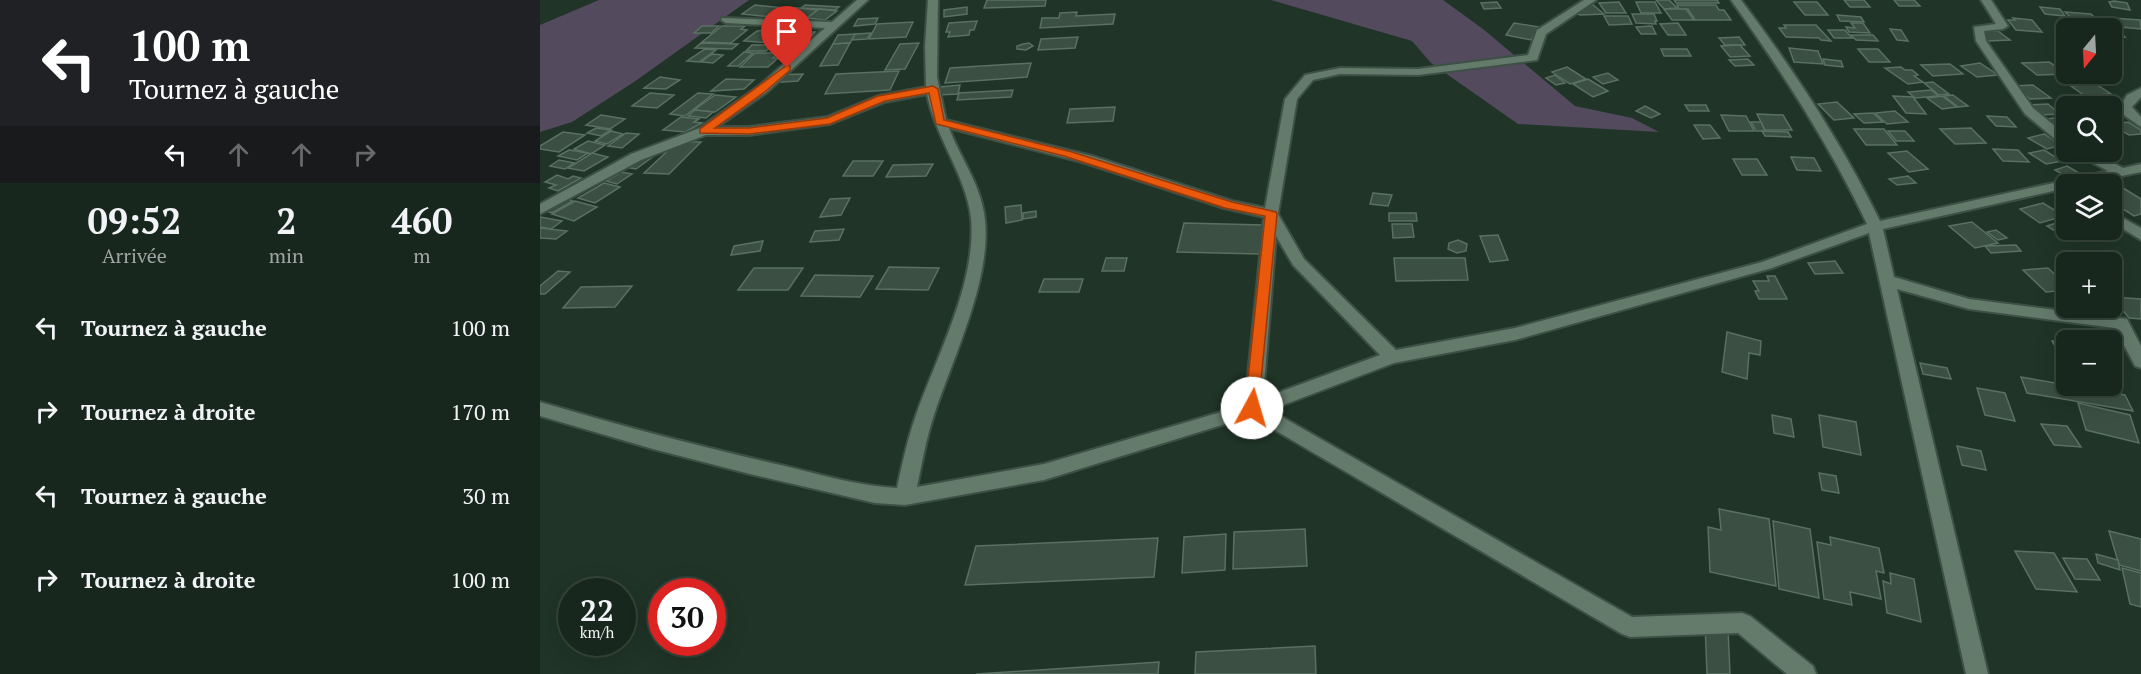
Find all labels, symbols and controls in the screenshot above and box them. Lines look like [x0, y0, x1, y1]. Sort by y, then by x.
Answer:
pin [761, 6, 812, 68]
icon: arrive [770, 15, 803, 48]
text: 100 m [129, 17, 250, 73]
north arrow [2056, 18, 2122, 84]
map controls [2056, 18, 2122, 396]
icon: left [30, 24, 108, 102]
text: Tournez à gauche [129, 71, 339, 107]
button: search [2056, 96, 2122, 162]
icon: left [159, 138, 192, 171]
icon: ahead [222, 138, 255, 171]
icon: ahead [285, 138, 318, 171]
icon: right [348, 138, 381, 171]
button: layers [2056, 174, 2122, 240]
text: 09:52 [88, 197, 181, 244]
text: 2 [276, 197, 297, 244]
text: 460 [391, 197, 452, 244]
text: Arrivée [102, 242, 167, 269]
text: min [269, 242, 304, 269]
text: m [413, 242, 431, 269]
button: + [2056, 252, 2122, 318]
icon: left [30, 311, 63, 344]
text: Tournez à gauche [81, 313, 267, 342]
text: 100 m [450, 313, 510, 342]
button: − [2056, 330, 2122, 396]
position arrow [1220, 376, 1284, 440]
icon: right [30, 395, 63, 428]
text: Tournez à droite [81, 397, 256, 426]
text: 170 m [450, 397, 510, 426]
icon: left [30, 479, 63, 512]
text: Tournez à gauche [81, 481, 267, 510]
text: 30 m [462, 481, 510, 510]
icon: right [30, 563, 63, 596]
text: Tournez à droite [81, 565, 256, 594]
text: 100 m [450, 565, 510, 594]
speed limit sign: 30 [648, 578, 726, 656]
text: 22 [580, 590, 614, 630]
text: km/h [580, 622, 614, 642]

